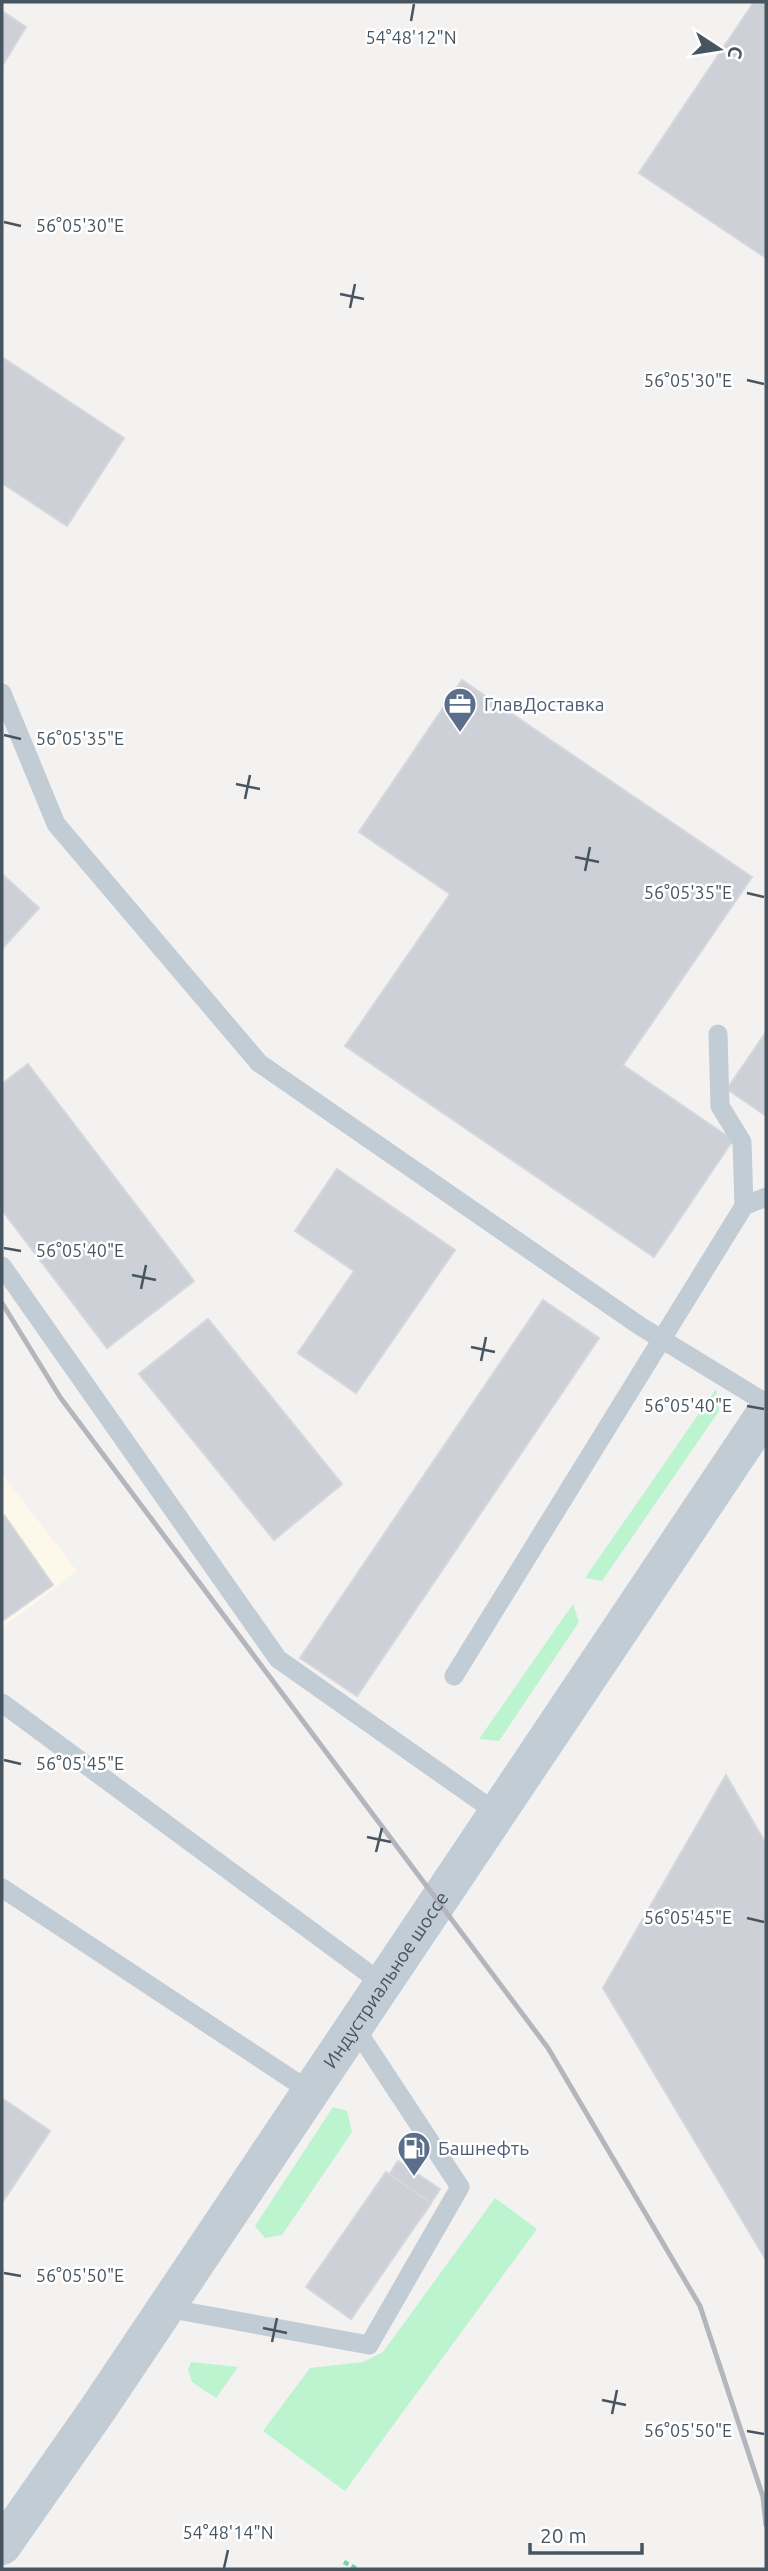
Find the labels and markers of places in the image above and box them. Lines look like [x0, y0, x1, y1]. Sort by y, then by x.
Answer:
office icon: ГлавДоставка [441, 685, 479, 734]
place label: ГлавДоставка [484, 693, 605, 715]
fuel station icon: Башнефть [395, 2129, 433, 2178]
place label: Башнефть [438, 2137, 529, 2159]

